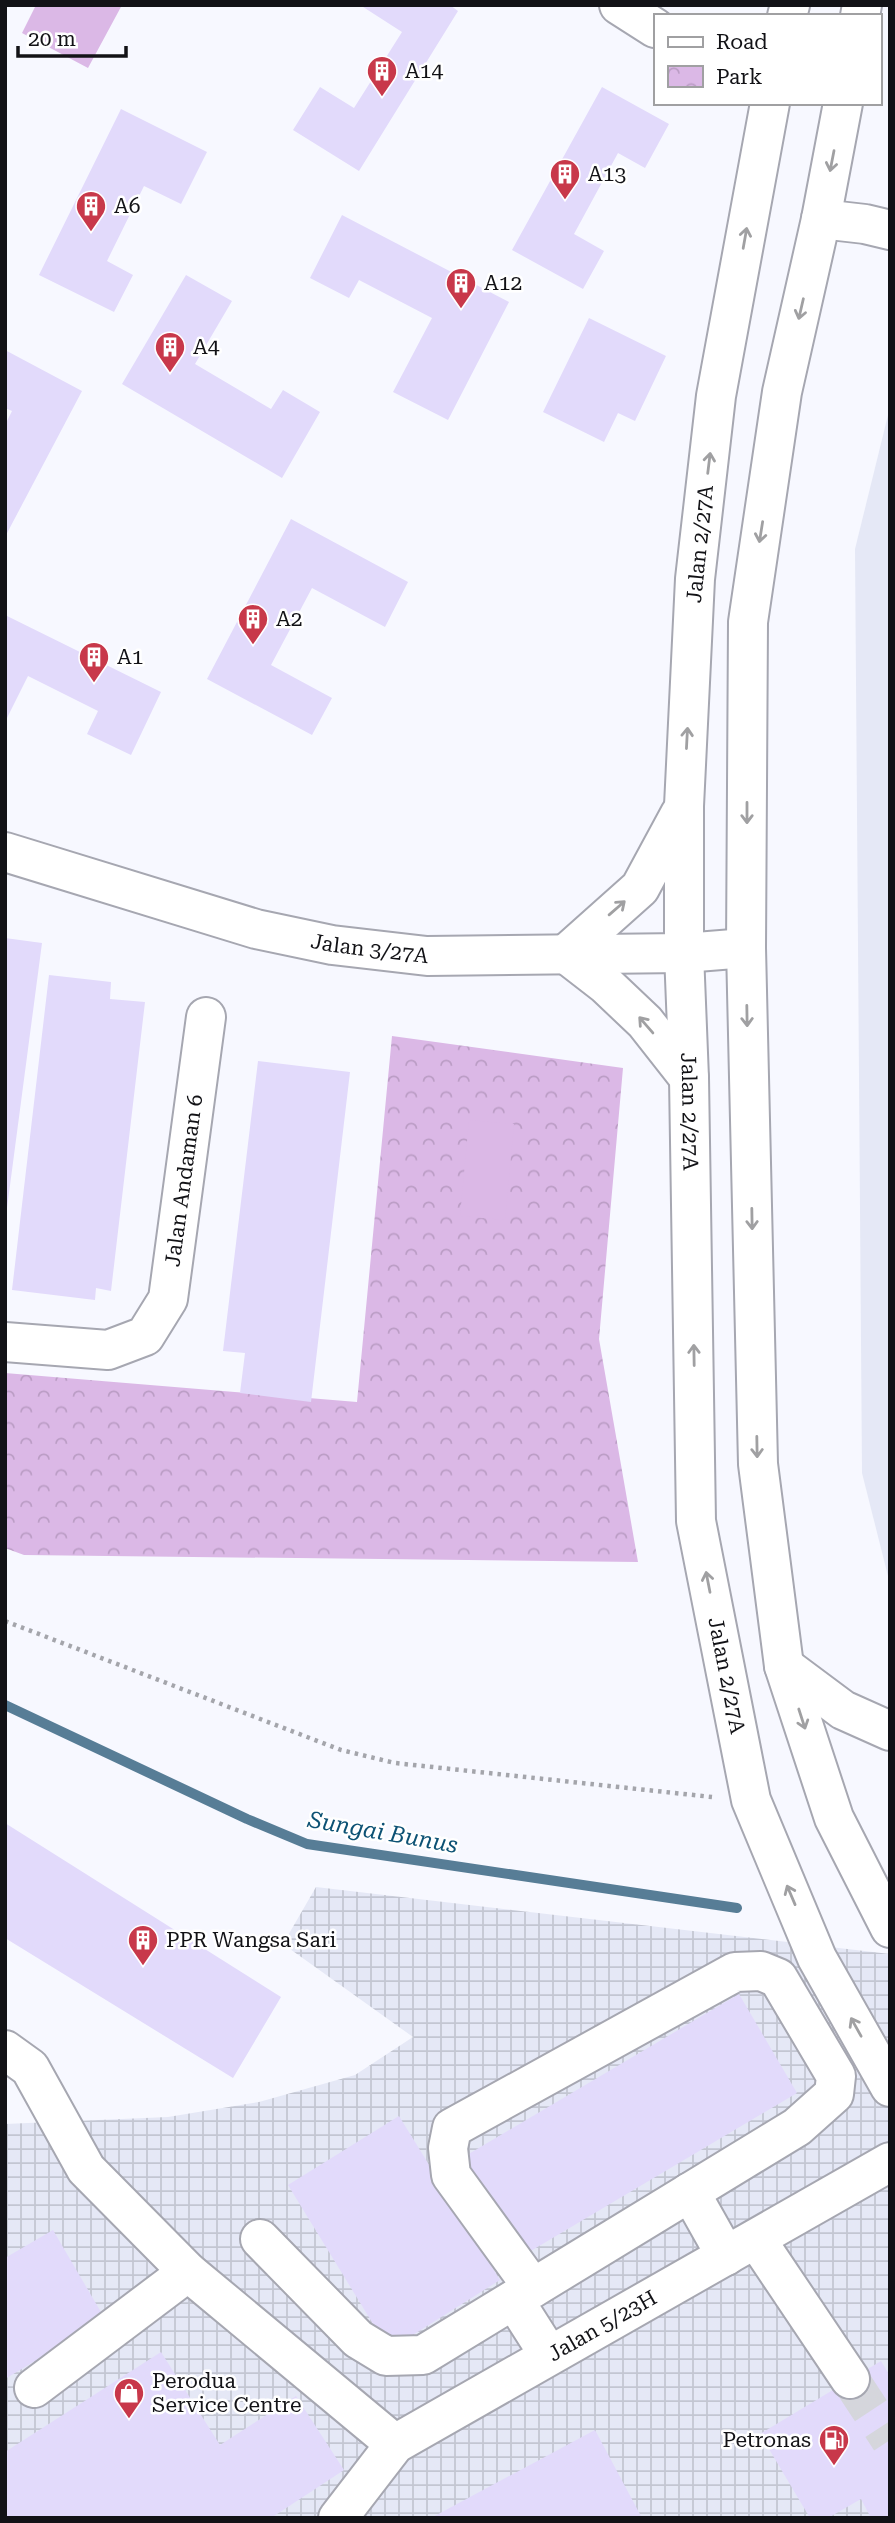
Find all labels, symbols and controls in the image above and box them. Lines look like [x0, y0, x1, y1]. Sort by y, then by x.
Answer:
scale bar [18, 14, 126, 58]
legend [654, 14, 881, 105]
text: 20 m [28, 27, 76, 51]
text: Road [716, 30, 768, 54]
building icon: A14 [365, 54, 399, 98]
place label: A14 [405, 59, 443, 83]
text: Park [716, 65, 762, 89]
one-way arrow [825, 149, 838, 172]
building icon: A13 [548, 157, 582, 201]
place label: A13 [588, 162, 626, 186]
building icon: A6 [74, 189, 108, 233]
place label: A6 [114, 194, 140, 218]
one-way arrow [739, 227, 752, 250]
building icon: A12 [444, 266, 478, 310]
place label: A12 [484, 271, 522, 295]
one-way arrow [793, 297, 807, 320]
building icon: A4 [153, 330, 187, 374]
place label: A4 [193, 335, 220, 359]
one-way arrow [702, 452, 715, 474]
street label: Jalan 2/27A [682, 484, 718, 604]
one-way arrow [754, 521, 767, 543]
building icon: A2 [236, 602, 270, 646]
place label: A2 [276, 607, 302, 631]
building icon: A1 [77, 640, 111, 684]
place label: A1 [117, 645, 143, 669]
one-way arrow [681, 727, 694, 750]
one-way arrow [740, 801, 754, 824]
one-way arrow [608, 901, 626, 917]
street label: Jalan 3/27A [309, 929, 430, 968]
one-way arrow [741, 1004, 754, 1027]
one-way arrow [638, 1016, 654, 1034]
street label: Jalan 2/27A [676, 1052, 702, 1171]
street label: Jalan Andaman 6 [160, 1093, 207, 1268]
one-way arrow [745, 1207, 759, 1230]
one-way arrow [687, 1344, 700, 1367]
one-way arrow [750, 1435, 764, 1458]
one-way arrow [701, 1571, 715, 1593]
street label: Jalan 2/27A [703, 1615, 750, 1736]
one-way arrow [796, 1707, 809, 1729]
water label: Sungai Bunus [305, 1806, 460, 1859]
one-way arrow [784, 1885, 797, 1906]
building icon: PPR Wangsa Sari [126, 1923, 160, 1967]
place label: PPR Wangsa Sari [166, 1928, 337, 1952]
one-way arrow [849, 2018, 863, 2038]
street label: Jalan 5/23H [544, 2285, 661, 2366]
place label: Perodua Service Centre [152, 2369, 301, 2417]
shop icon: Perodua Service Centre [112, 2376, 146, 2420]
fuel station icon: Petronas [817, 2423, 851, 2467]
place label: Petronas [722, 2428, 811, 2452]

